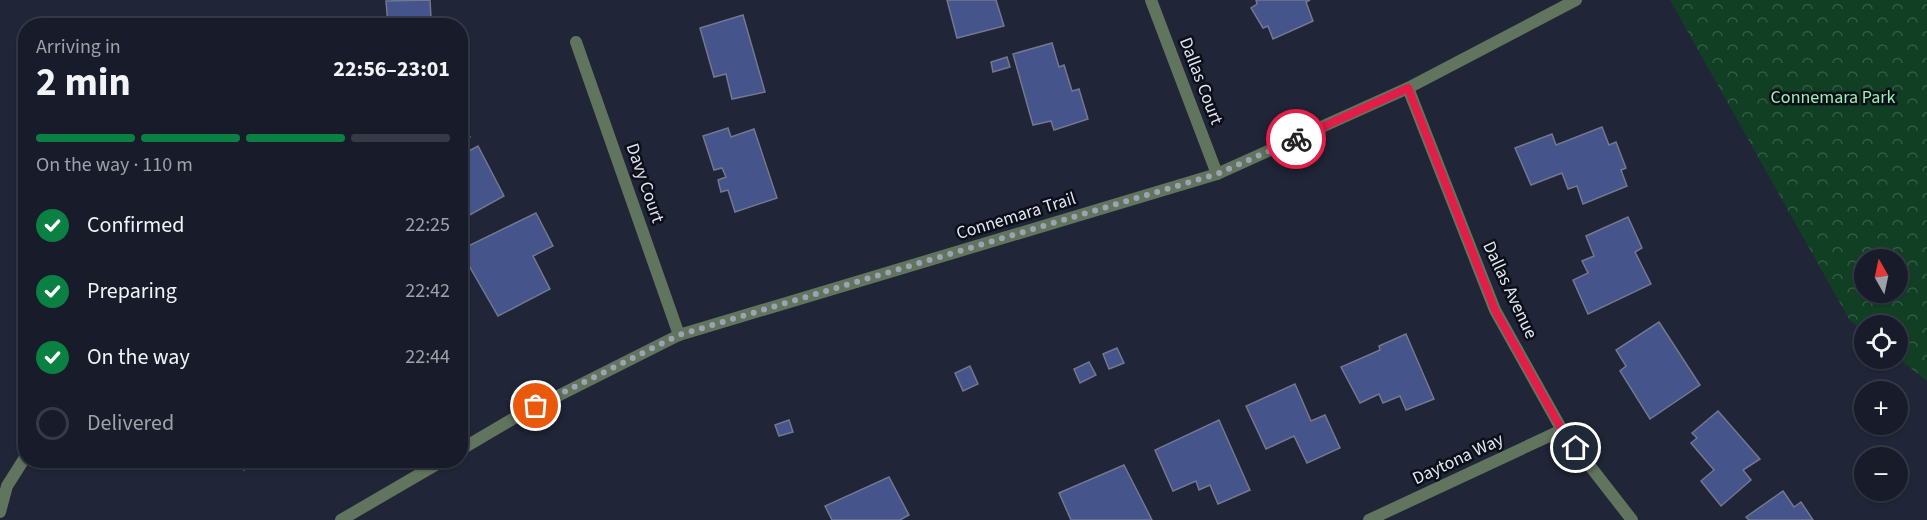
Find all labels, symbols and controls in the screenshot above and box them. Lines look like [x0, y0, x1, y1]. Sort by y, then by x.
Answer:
text: Arriving in [36, 33, 121, 61]
street label: Dallas Court [1173, 34, 1229, 128]
text: 22:56–23:01 [333, 53, 450, 85]
text: 2 min [36, 55, 131, 111]
park label: Connemara Park [1771, 85, 1895, 110]
courier [1266, 109, 1326, 169]
icon: bike [1280, 123, 1313, 156]
street label: Davy Court [620, 140, 670, 226]
text: On the way · 110 m [36, 151, 193, 179]
street label: Connemara Trail [953, 186, 1079, 246]
icon: check [36, 209, 69, 242]
text: Confirmed [87, 209, 184, 241]
text: 22:25 [405, 211, 450, 239]
street label: Dallas Avenue [1476, 237, 1544, 343]
north arrow [1854, 249, 1908, 303]
map controls [1854, 249, 1908, 501]
icon: check [36, 275, 69, 308]
text: Preparing [87, 275, 177, 307]
text: 22:42 [405, 277, 450, 305]
button: locate [1854, 315, 1908, 369]
icon: check [36, 341, 69, 374]
text: On the way [87, 341, 190, 373]
text: 22:44 [405, 343, 450, 371]
pin [510, 380, 561, 431]
button: + [1854, 381, 1908, 435]
icon: bag [519, 389, 552, 422]
text: Delivered [87, 407, 174, 439]
pin [1550, 422, 1601, 473]
street label: Daytona Way [1408, 427, 1508, 491]
icon: home [1559, 431, 1592, 464]
button: − [1854, 447, 1908, 501]

